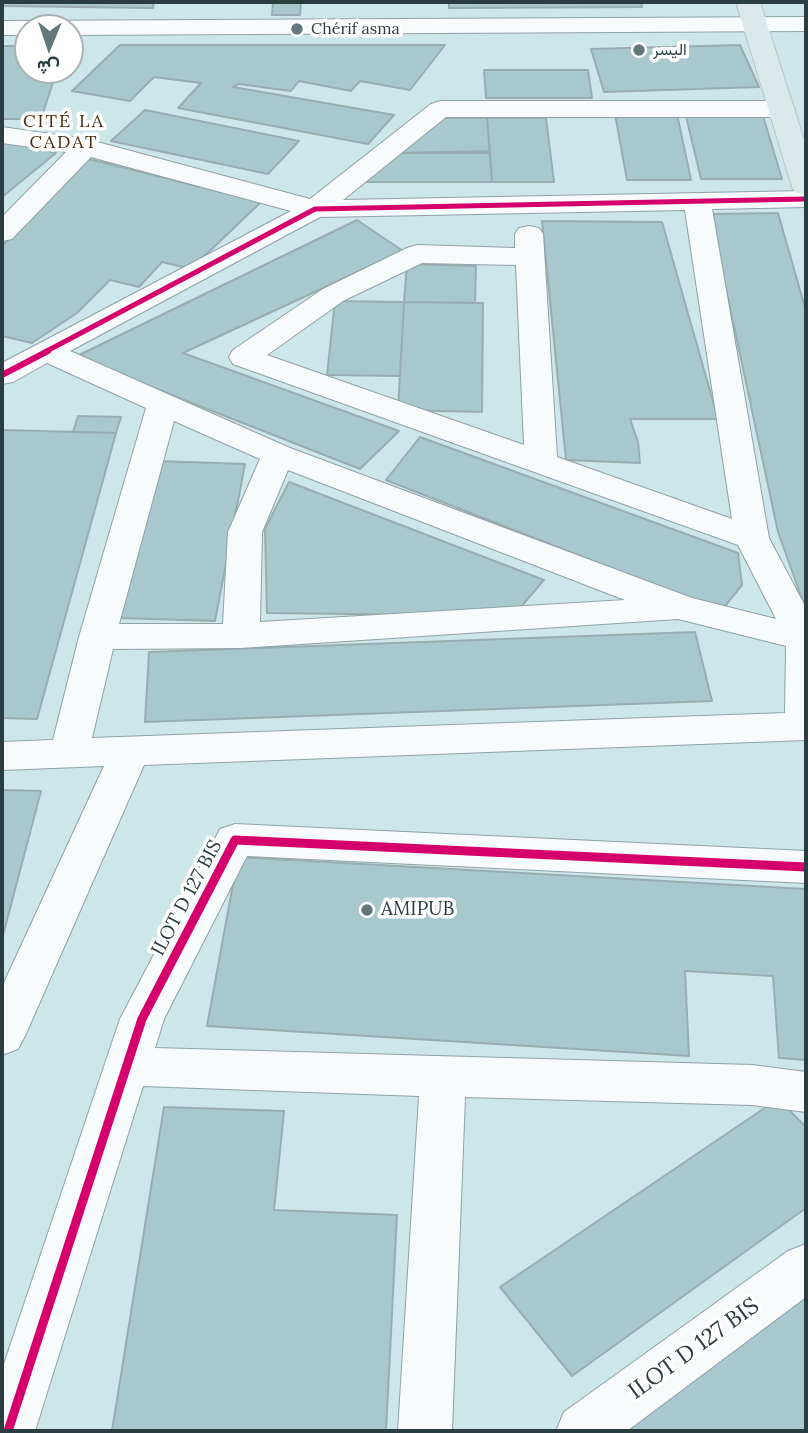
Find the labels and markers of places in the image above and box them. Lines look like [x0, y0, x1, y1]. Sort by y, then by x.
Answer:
place label: Chérif asma [311, 19, 400, 39]
marker: Chérif asma [289, 21, 305, 37]
place label: اليسر [653, 40, 687, 60]
marker: اليسر [631, 42, 647, 58]
place label: AMIPUB [381, 899, 454, 921]
marker: AMIPUB [359, 902, 375, 918]

